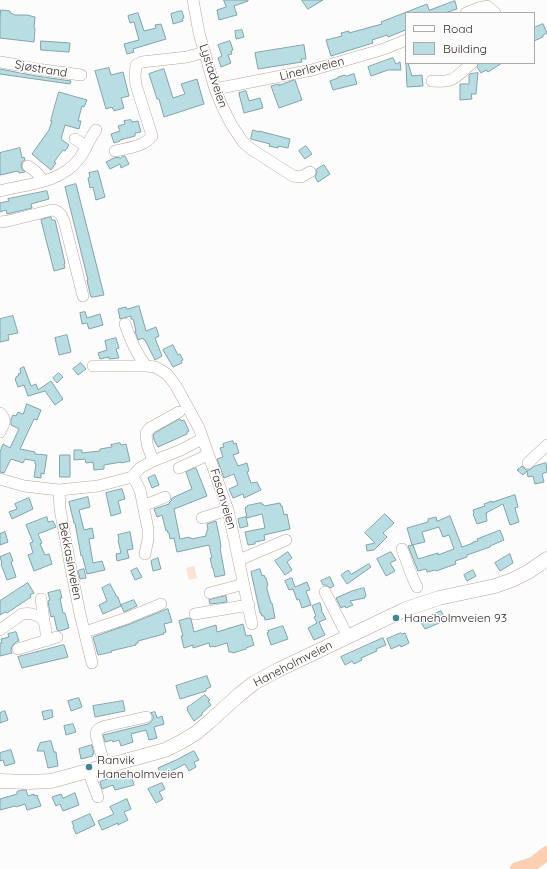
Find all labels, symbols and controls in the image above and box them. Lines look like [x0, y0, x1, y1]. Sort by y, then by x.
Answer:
legend [405, 12, 535, 64]
text: Road [443, 21, 473, 36]
text: Building [443, 41, 487, 56]
street label: Lystadveien [196, 42, 230, 110]
street label: Linerleveien [278, 54, 346, 84]
street label: Sjøstrand [14, 57, 68, 81]
street label: Fasanveien [207, 467, 239, 531]
street label: Bekkasinveien [55, 521, 85, 601]
place label: Haneholmveien 93 [404, 611, 507, 625]
marker: Haneholmveien 93 [391, 613, 401, 623]
street label: Haneholmveien [251, 638, 335, 690]
place label: Ranvik Haneholmveien [97, 753, 184, 781]
marker: Ranvik Haneholmveien [84, 762, 94, 772]

